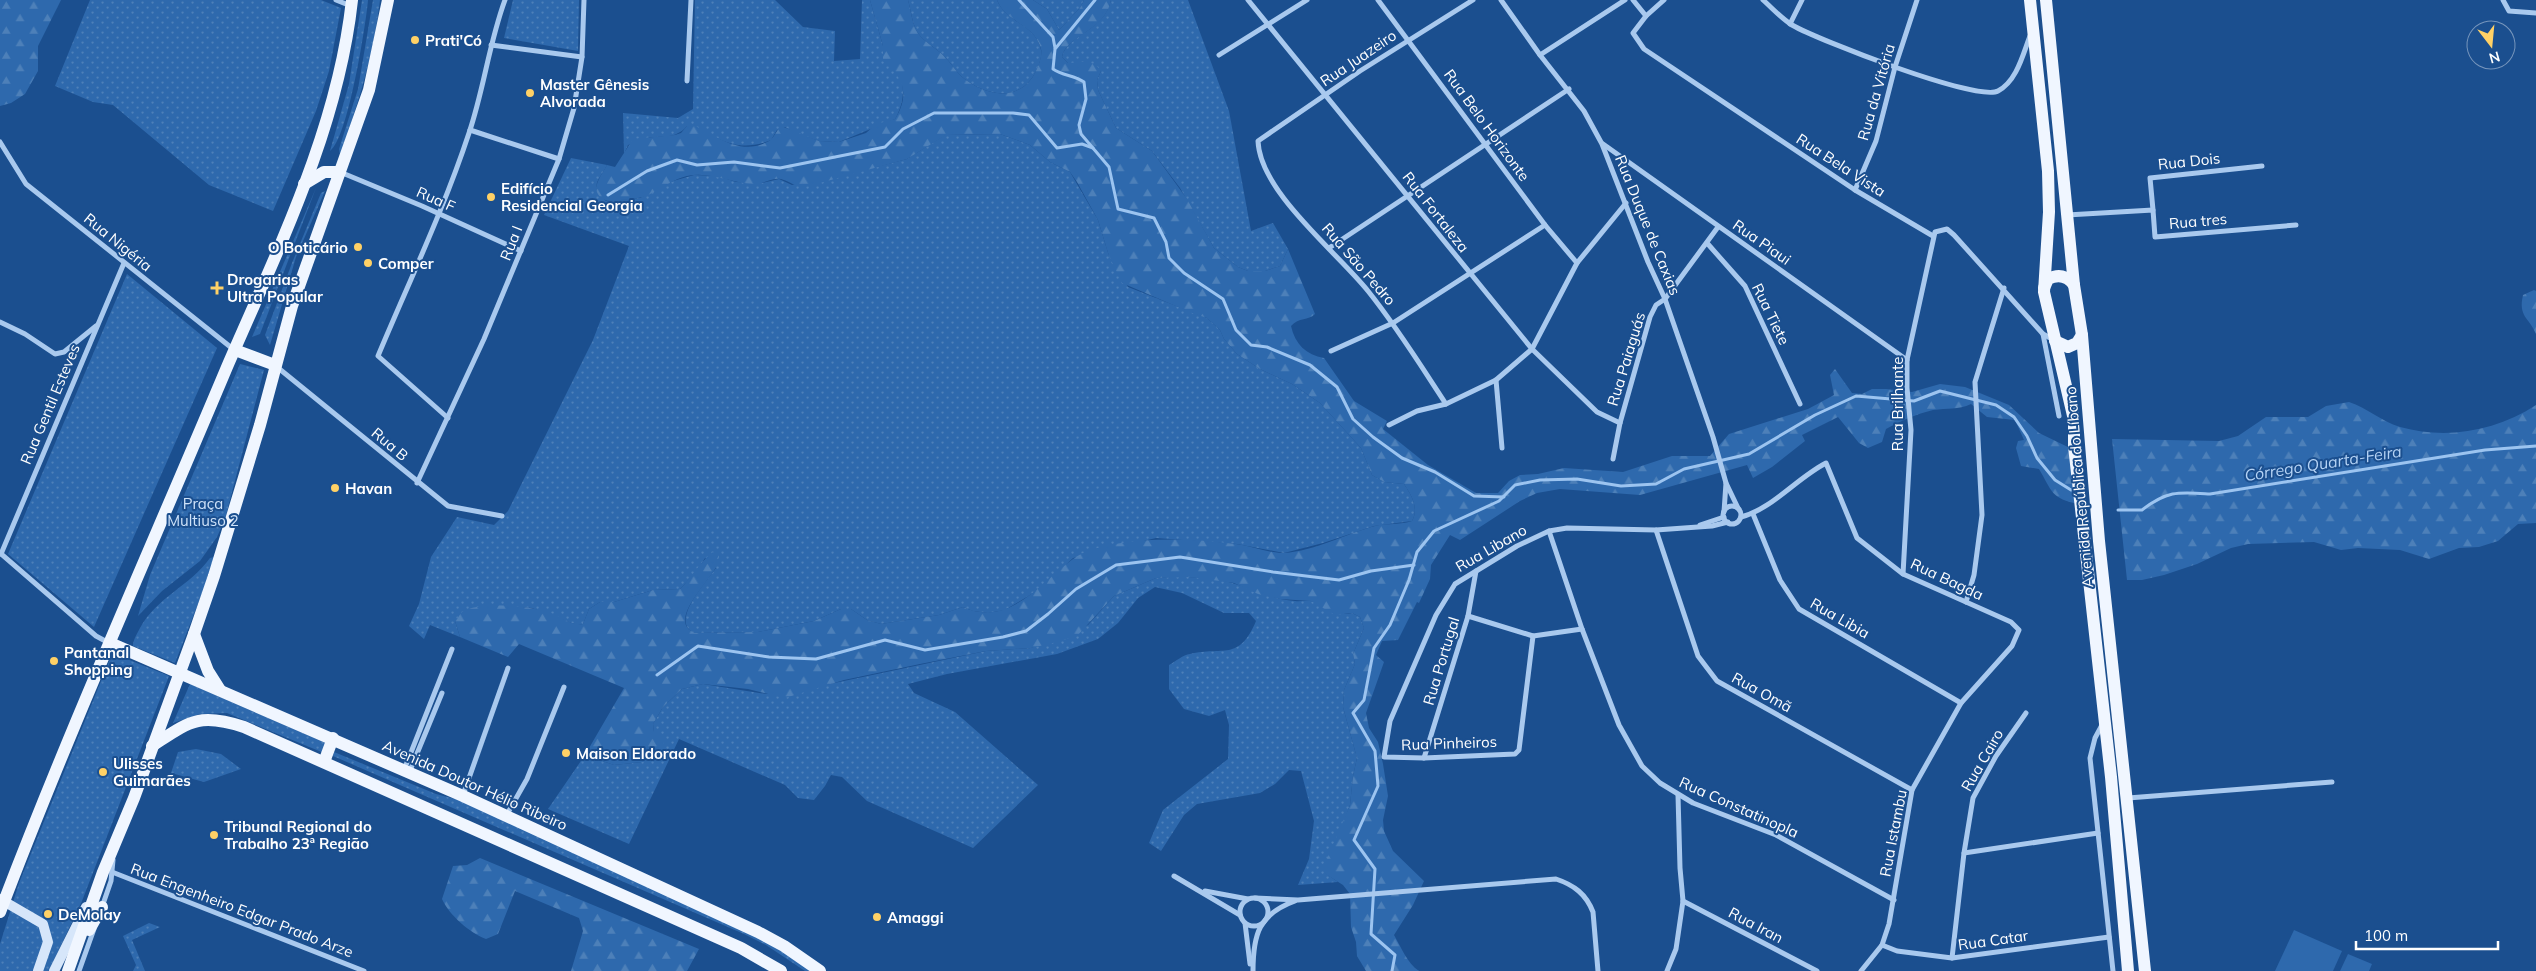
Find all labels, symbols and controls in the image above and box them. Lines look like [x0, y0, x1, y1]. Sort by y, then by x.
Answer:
north arrow [2466, 20, 2516, 70]
street label: Rua Juazeiro [1316, 26, 1400, 90]
place label: Prati'Có [425, 31, 482, 50]
marker: Prati'Có [409, 34, 421, 46]
street label: Rua da Vitória [1853, 41, 1899, 143]
text: N [2487, 47, 2502, 68]
street label: Rua Belo Horizonte [1440, 65, 1534, 185]
place label: Master Gênesis Alvorada [540, 75, 649, 111]
marker: Master Gênesis Alvorada [524, 87, 536, 99]
street label: Rua Bela Vista [1793, 129, 1889, 201]
street label: Rua Dois [2157, 148, 2221, 174]
street label: Rua Duque de Caxias [1611, 152, 1685, 298]
street label: Rua Fortaleza [1399, 168, 1473, 256]
place label: Edifício Residencial Georgia [501, 179, 643, 215]
street label: Rua F [414, 182, 458, 216]
marker: Edifício Residencial Georgia [485, 191, 497, 203]
street label: Rua Nigéria [80, 209, 156, 275]
street label: Rua tres [2168, 209, 2228, 233]
street label: Rua Piaui [1729, 215, 1795, 269]
street label: Rua São Pedro [1318, 219, 1400, 309]
street label: Rua I [495, 223, 527, 263]
place label: O Boticário [268, 238, 348, 257]
marker: O Boticário [352, 241, 364, 253]
place label: Comper [378, 254, 434, 273]
marker: Comper [362, 257, 374, 269]
place label: Drogarias Ultra Popular [227, 270, 323, 306]
street label: Rua Tiete [1748, 280, 1794, 348]
marker: Drogarias Ultra Popular [211, 282, 223, 294]
street label: Rua Paiaguás [1603, 310, 1649, 408]
street label: Rua Gentil Esteves [16, 341, 84, 467]
street label: Rua Brilhante [1888, 357, 1907, 451]
street label: Avenida República do Líbano [2061, 386, 2097, 588]
street label: Rua B [368, 423, 412, 465]
water label: Córrego Quarta-Feira [2243, 441, 2403, 485]
place label: Havan [345, 479, 392, 498]
marker: Havan [329, 482, 341, 494]
park label: Praça Multiuso 2 [167, 494, 239, 530]
street label: Rua Libano [1452, 520, 1530, 576]
street label: Rua Bagda [1908, 554, 1986, 604]
street label: Rua Libia [1807, 593, 1873, 643]
street label: Rua Portugal [1419, 615, 1463, 707]
place label: Pantanal Shopping [64, 643, 133, 679]
marker: Pantanal Shopping [48, 655, 60, 667]
street label: Rua Omã [1729, 668, 1795, 716]
street label: Rua Cairo [1957, 726, 2007, 794]
street label: Rua Pinheiros [1401, 732, 1497, 754]
street label: Avenida Doutor Hélio Ribeiro [380, 736, 570, 834]
place label: Maison Eldorado [576, 744, 696, 763]
marker: Maison Eldorado [560, 747, 572, 759]
place label: Ulisses Guimarães [113, 754, 191, 790]
marker: Ulisses Guimarães [97, 766, 109, 778]
street label: Rua Constatinopla [1676, 772, 1802, 842]
street label: Rua Istambu [1875, 788, 1911, 878]
place label: Tribunal Regional do Trabalho 23ª Região [224, 817, 372, 853]
marker: Tribunal Regional do Trabalho 23ª Região [208, 829, 220, 841]
street label: Rua Engenheiro Edgar Prado Arze [128, 859, 356, 961]
street label: Rua Iran [1725, 903, 1787, 947]
place label: DeMolay [58, 905, 122, 924]
marker: DeMolay [42, 908, 54, 920]
place label: Amaggi [887, 908, 944, 927]
marker: Amaggi [871, 911, 883, 923]
scale bar [2356, 918, 2498, 950]
street label: Rua Catar [1957, 926, 2030, 954]
text: 100 m [2364, 926, 2408, 945]

